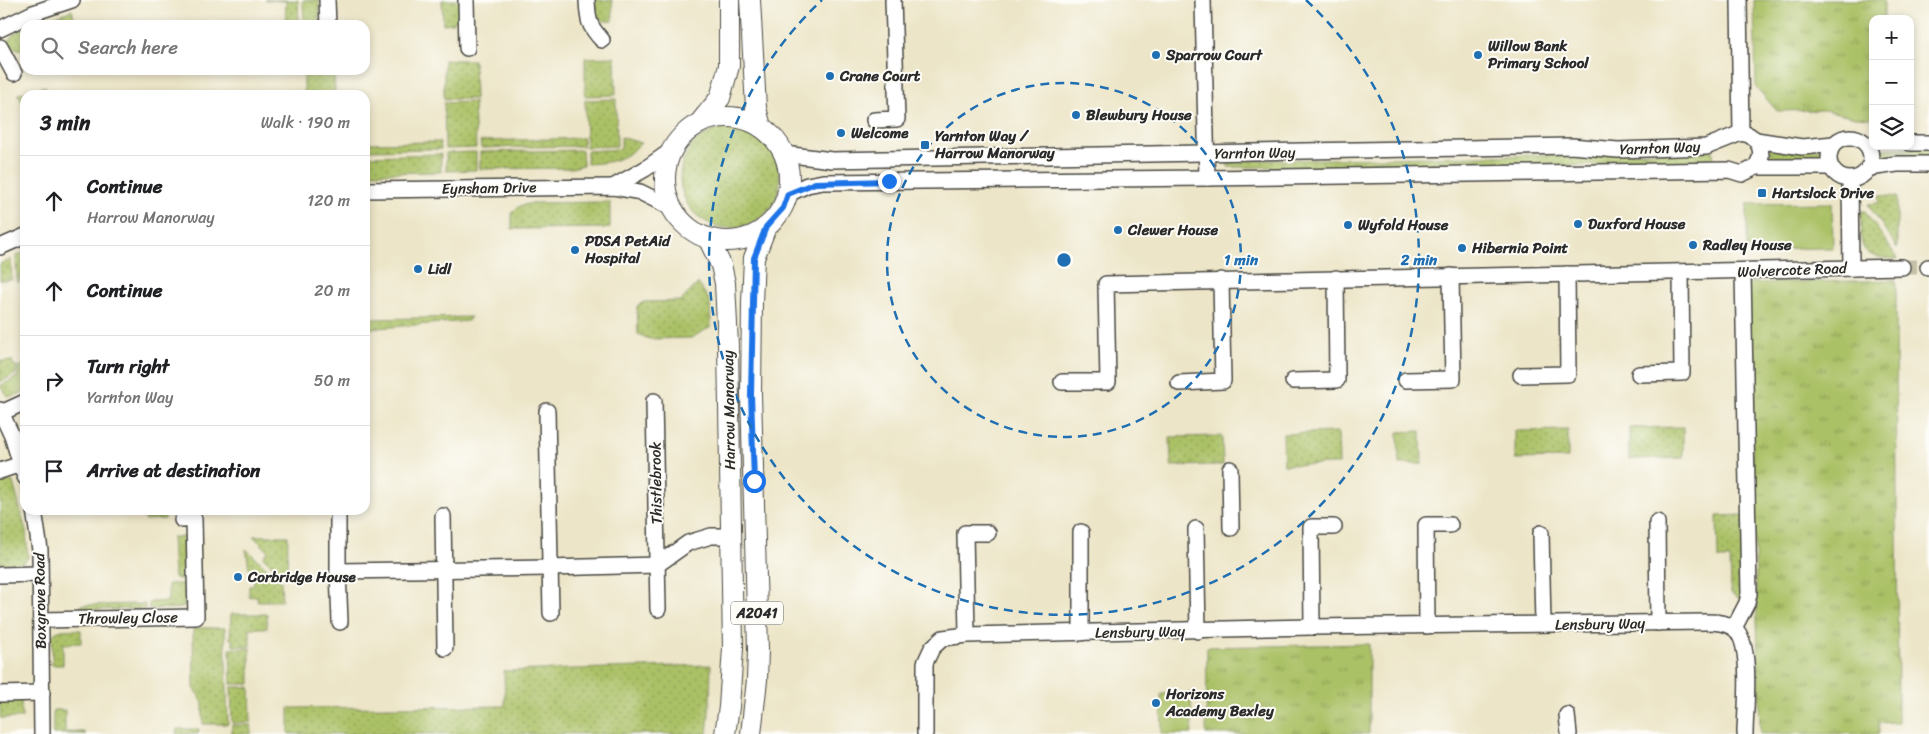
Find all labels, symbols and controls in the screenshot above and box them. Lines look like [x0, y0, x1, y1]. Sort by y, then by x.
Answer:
map controls [1869, 15, 1914, 150]
button: + [1869, 15, 1914, 60]
search box [20, 20, 370, 75]
text: Search here [78, 31, 178, 64]
place label: Willow Bank Primary School [1488, 33, 1589, 76]
icon: search [38, 34, 66, 62]
place label: Sparrow Court [1165, 42, 1263, 68]
marker: Sparrow Court [1150, 49, 1162, 61]
marker: Willow Bank Primary School [1472, 49, 1484, 61]
button: − [1869, 60, 1914, 105]
place label: Crane Court [839, 63, 921, 89]
marker: Crane Court [824, 70, 836, 82]
place label: Blewbury House [1086, 102, 1192, 128]
text: 3 min [40, 104, 90, 142]
button: layers [1869, 105, 1914, 150]
text: Walk · 190 m [261, 108, 350, 137]
marker: Blewbury House [1070, 109, 1082, 121]
place label: Welcome [851, 120, 909, 146]
place label: Yarnton Way / Harrow Manorway [934, 123, 1056, 166]
marker: Welcome [835, 127, 847, 139]
street label: Yarnton Way [1619, 134, 1701, 162]
marker: Yarnton Way / Harrow Manorway [919, 139, 931, 151]
street label: Yarnton Way [1214, 139, 1296, 167]
text: Continue [87, 170, 163, 203]
route end [878, 170, 901, 193]
street label: Eynsham Drive [441, 174, 537, 202]
place label: Hartslock Drive [1771, 180, 1874, 206]
text: 120 m [307, 186, 350, 215]
icon: ahead [40, 187, 68, 215]
marker: Hartslock Drive [1756, 187, 1768, 199]
text: Harrow Manorway [87, 203, 215, 232]
place label: Duxford House [1588, 211, 1686, 237]
place label: Wyfold House [1358, 212, 1449, 238]
place label: Clewer House [1127, 217, 1218, 243]
marker: Duxford House [1572, 218, 1584, 230]
marker: Wyfold House [1342, 219, 1354, 231]
marker: Clewer House [1112, 224, 1124, 236]
place label: PDSA PetAid Hospital [584, 228, 671, 271]
place label: Radley House [1702, 232, 1792, 258]
place label: Hibernia Point [1471, 235, 1569, 261]
marker: Radley House [1687, 239, 1699, 251]
marker: Hibernia Point [1456, 242, 1468, 254]
marker: PDSA PetAid Hospital [569, 244, 581, 256]
text: 1 min [1224, 247, 1259, 273]
text: 2 min [1400, 247, 1438, 273]
centre of rings [1055, 251, 1073, 269]
street label: Wolvercote Road [1737, 255, 1848, 285]
place label: Lidl [428, 256, 452, 282]
marker: Lidl [412, 263, 424, 275]
text: Continue [87, 274, 163, 307]
text: 20 m [314, 276, 350, 305]
icon: ahead [40, 277, 68, 305]
text: Turn right [87, 350, 169, 383]
street label: Harrow Manorway [715, 350, 743, 470]
text: 50 m [314, 366, 350, 395]
icon: right [40, 367, 68, 395]
text: Yarnton Way [87, 383, 173, 412]
street label: Thistlebrook [642, 441, 670, 524]
text: Arrive at destination [87, 454, 260, 487]
icon: arrive [40, 457, 68, 485]
route start [743, 470, 766, 493]
street label: Boxgrove Road [26, 552, 54, 649]
place label: Corbridge House [247, 564, 356, 590]
marker: Corbridge House [232, 571, 244, 583]
road number: A2041 [731, 602, 783, 624]
street label: Throwley Close [78, 604, 178, 632]
street label: Lensbury Way [1555, 610, 1646, 638]
street label: Lensbury Way [1095, 618, 1186, 646]
place label: Horizons Academy Bexley [1165, 681, 1275, 724]
marker: Horizons Academy Bexley [1150, 697, 1162, 709]

